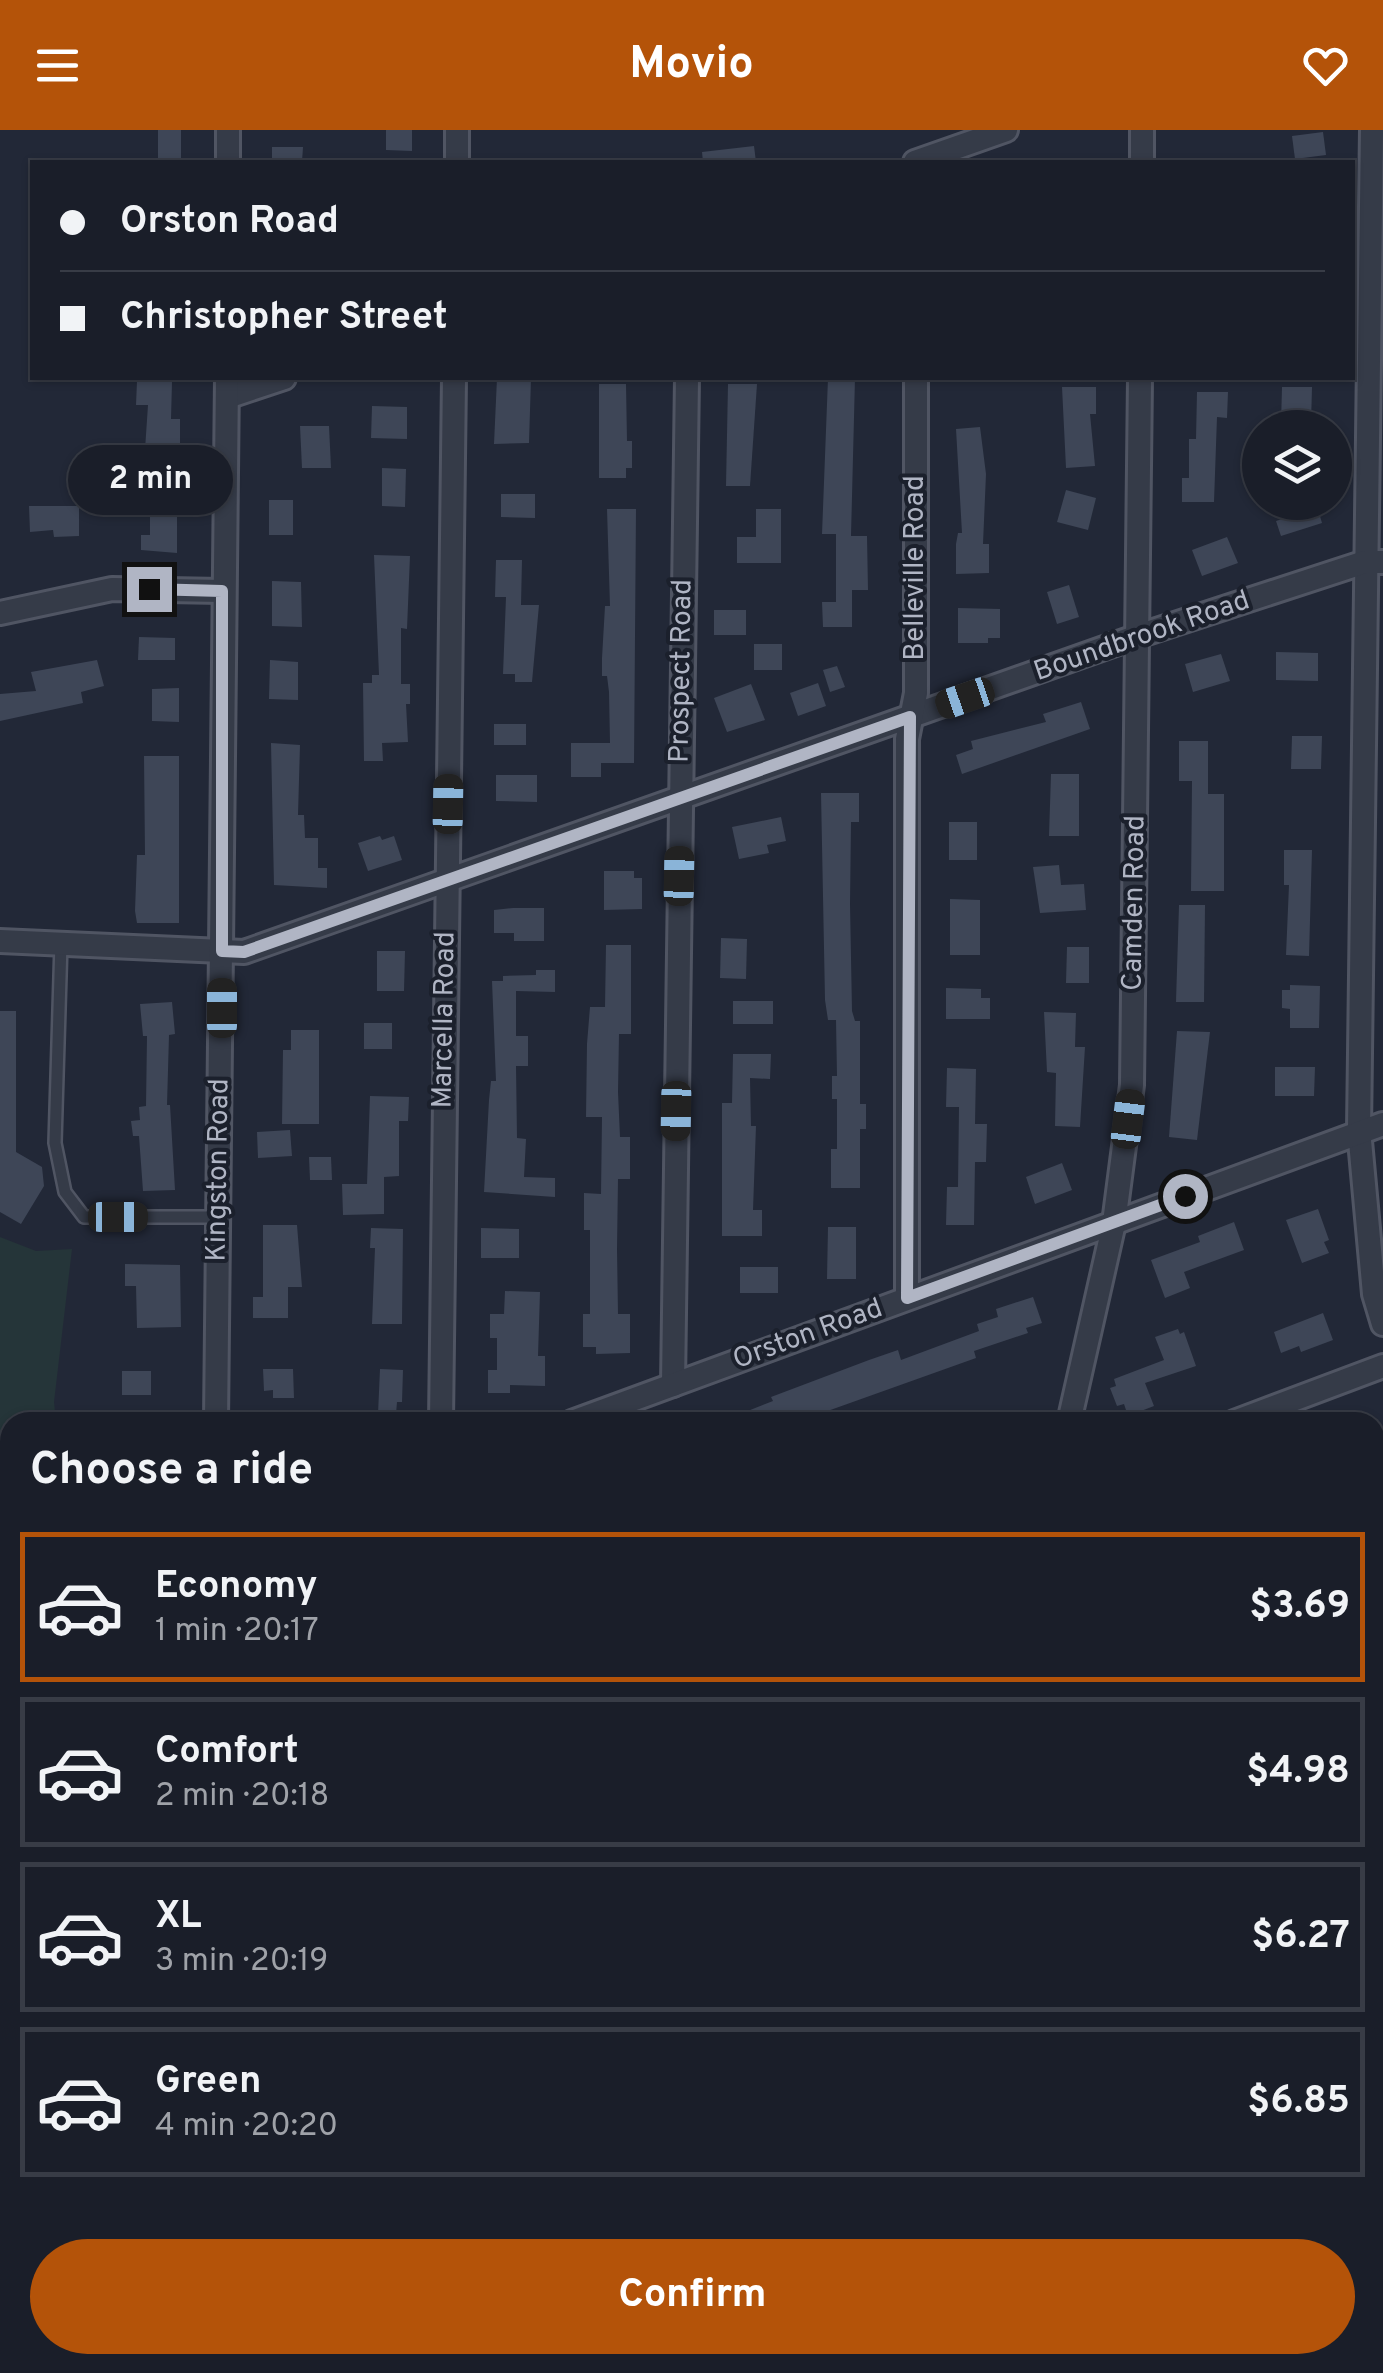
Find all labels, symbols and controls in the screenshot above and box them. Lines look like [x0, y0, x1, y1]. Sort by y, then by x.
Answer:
text: Movio [629, 37, 754, 94]
icon: menu [30, 38, 85, 93]
icon: heart [1298, 38, 1353, 93]
text: Orston Road [120, 198, 339, 247]
text: Christopher Street [120, 294, 448, 343]
map controls [1242, 410, 1352, 520]
button: layers [1242, 410, 1352, 520]
callout: 2 min [66, 444, 232, 514]
text: 2 min [109, 460, 192, 500]
street label: Belleville Road [898, 475, 934, 661]
route end [127, 567, 172, 612]
street label: Prospect Road [662, 579, 702, 763]
street label: Boundbrook Road [1029, 583, 1255, 691]
car [932, 674, 998, 722]
car [432, 774, 464, 834]
street label: Camden Road [1115, 815, 1155, 991]
car [663, 846, 695, 906]
street label: Marcella Road [425, 931, 465, 1109]
car [207, 978, 237, 1038]
street label: Kingston Road [199, 1078, 239, 1262]
car [660, 1081, 692, 1141]
car [1109, 1087, 1147, 1151]
route start [1163, 1174, 1208, 1219]
car [88, 1202, 148, 1232]
street label: Orston Road [728, 1291, 888, 1379]
text: Choose a ride [30, 1443, 313, 1500]
icon: car [35, 1562, 125, 1652]
text: Economy [155, 1563, 317, 1612]
text: $3.69 [1249, 1583, 1350, 1632]
text: 1 min · 20:17 [155, 1612, 319, 1652]
icon: car [35, 1727, 125, 1817]
text: Comfort [155, 1728, 299, 1777]
text: $4.98 [1246, 1748, 1350, 1797]
text: 2 min · 20:18 [155, 1777, 329, 1817]
icon: car [35, 1892, 125, 1982]
text: XL [155, 1893, 202, 1942]
text: $6.27 [1251, 1913, 1350, 1962]
text: 3 min · 20:19 [155, 1942, 328, 1982]
icon: car [35, 2057, 125, 2147]
text: Green [155, 2058, 261, 2107]
text: $6.85 [1247, 2078, 1350, 2127]
text: 4 min · 20:20 [155, 2107, 338, 2147]
button: Confirm [30, 2239, 1355, 2354]

